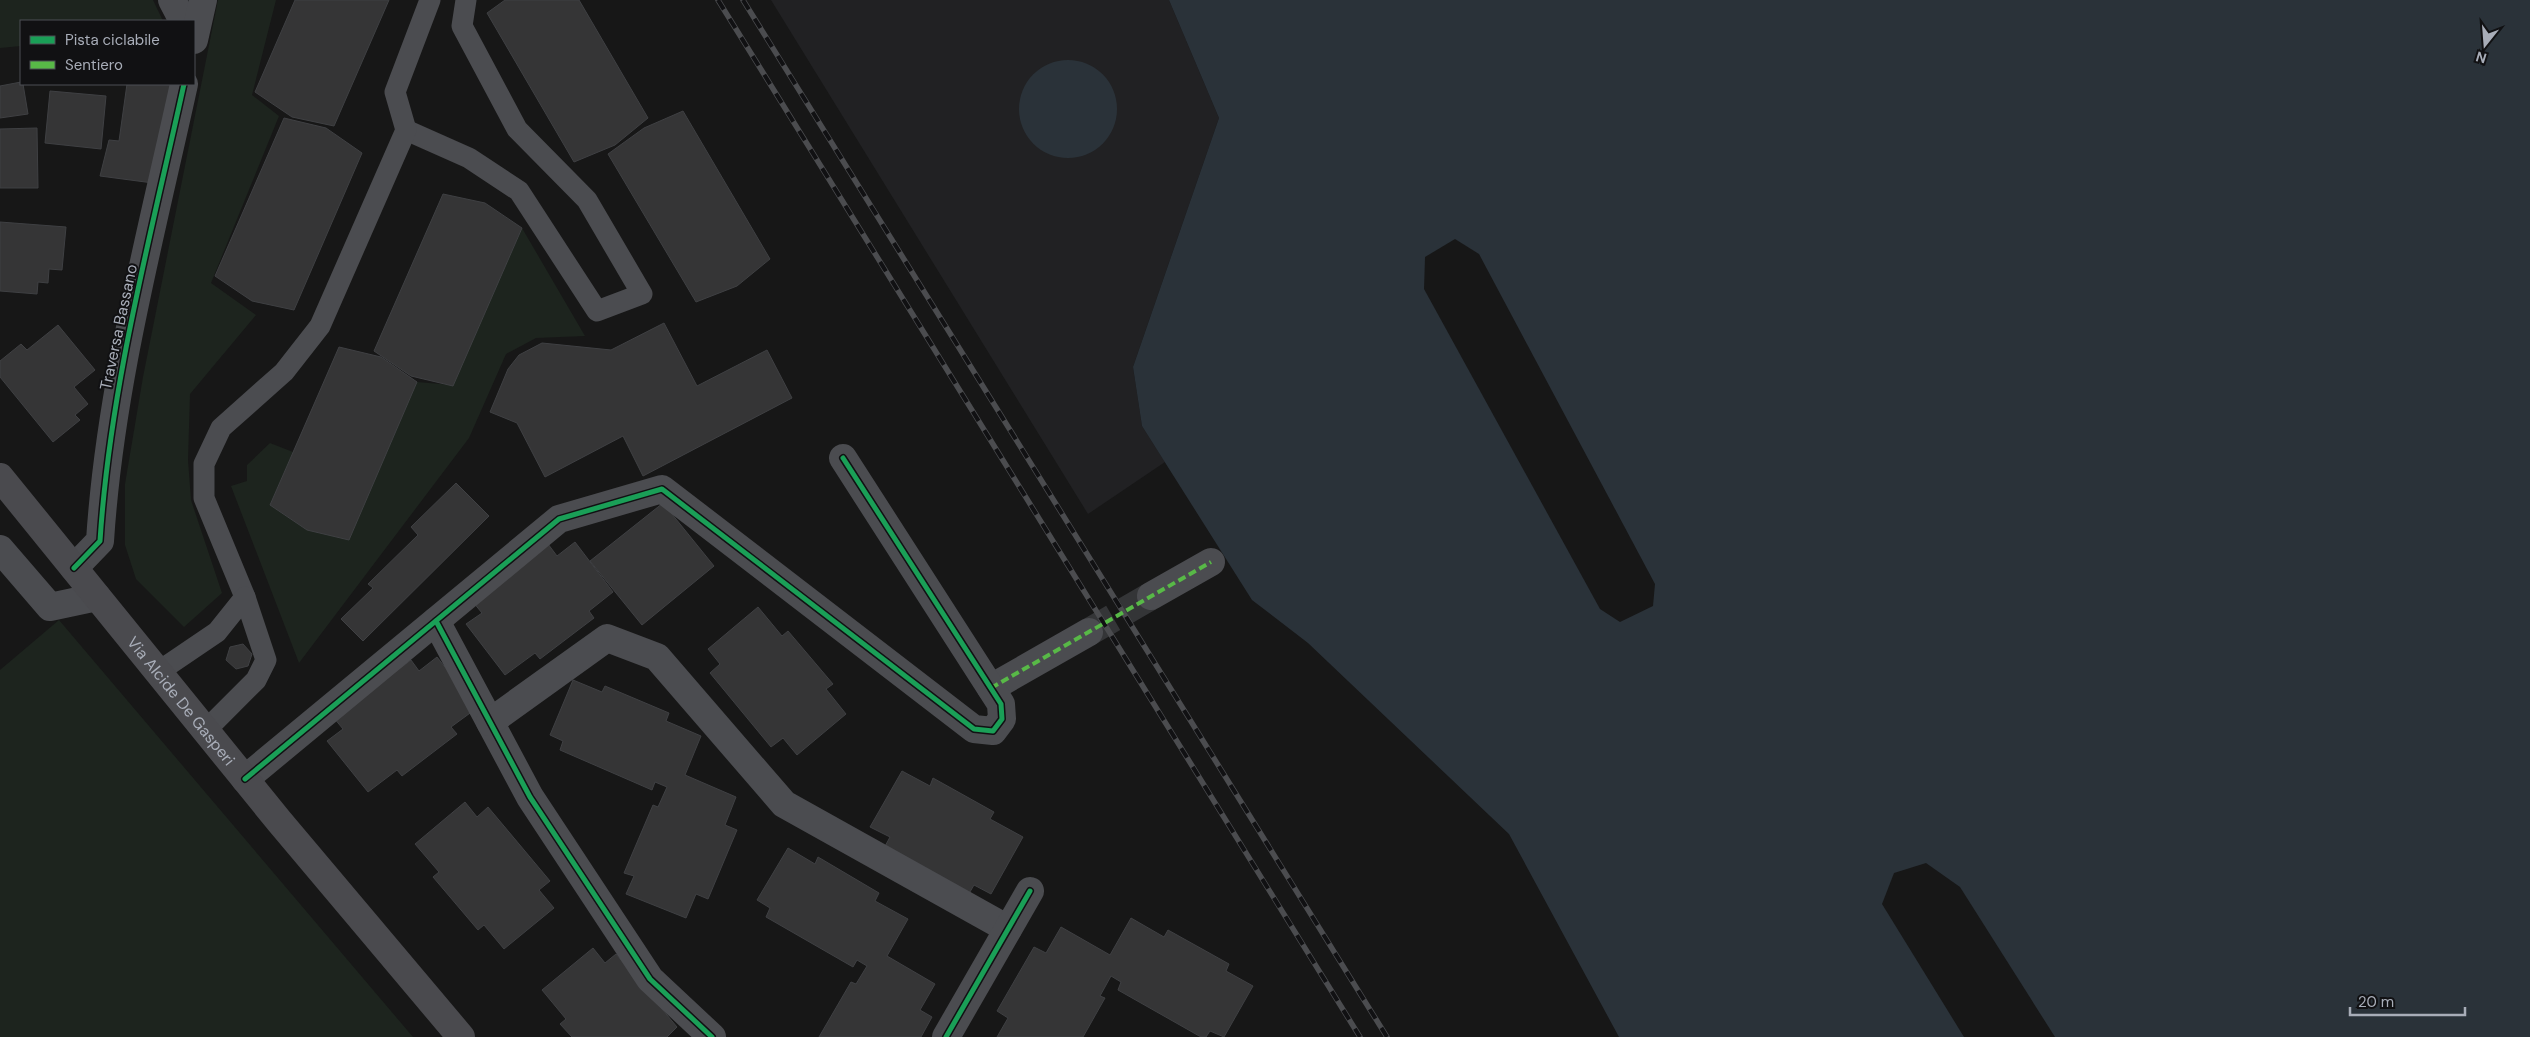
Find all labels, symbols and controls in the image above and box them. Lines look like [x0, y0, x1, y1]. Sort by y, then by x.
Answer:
legend [20, 20, 195, 85]
north arrow [2460, 20, 2510, 70]
text: Pista ciclabile [65, 30, 160, 50]
text: N [2474, 47, 2489, 68]
text: Sentiero [65, 55, 123, 75]
street label: Traversa Bassano [95, 262, 142, 392]
street label: Via Alcide De Gasperi [122, 632, 240, 770]
scale bar [2350, 984, 2465, 1016]
text: 20 m [2358, 992, 2394, 1012]

